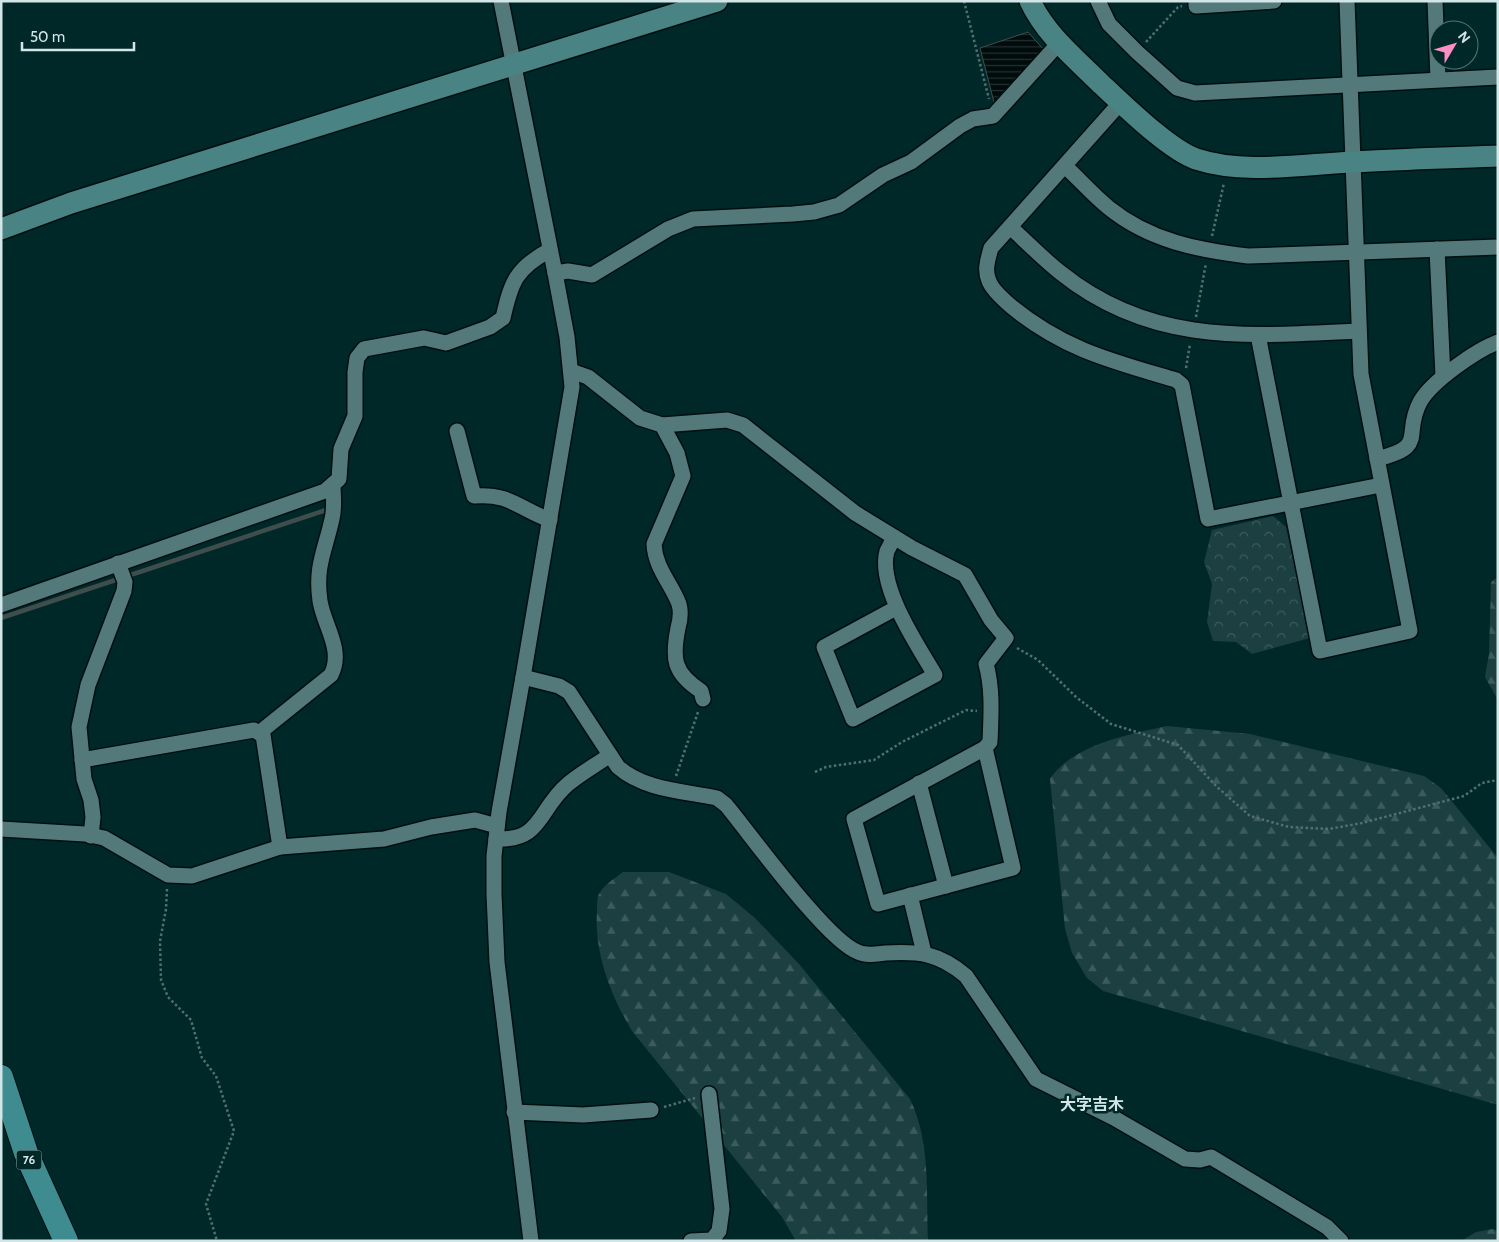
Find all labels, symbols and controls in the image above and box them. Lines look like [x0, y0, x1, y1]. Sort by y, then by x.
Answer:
scale bar [22, 20, 135, 52]
north arrow [1429, 20, 1479, 70]
text: 50 m [30, 28, 65, 46]
text: N [1454, 28, 1474, 46]
district label: 大字吉木 [1060, 1095, 1124, 1114]
road number: 76 [16, 1150, 42, 1170]

